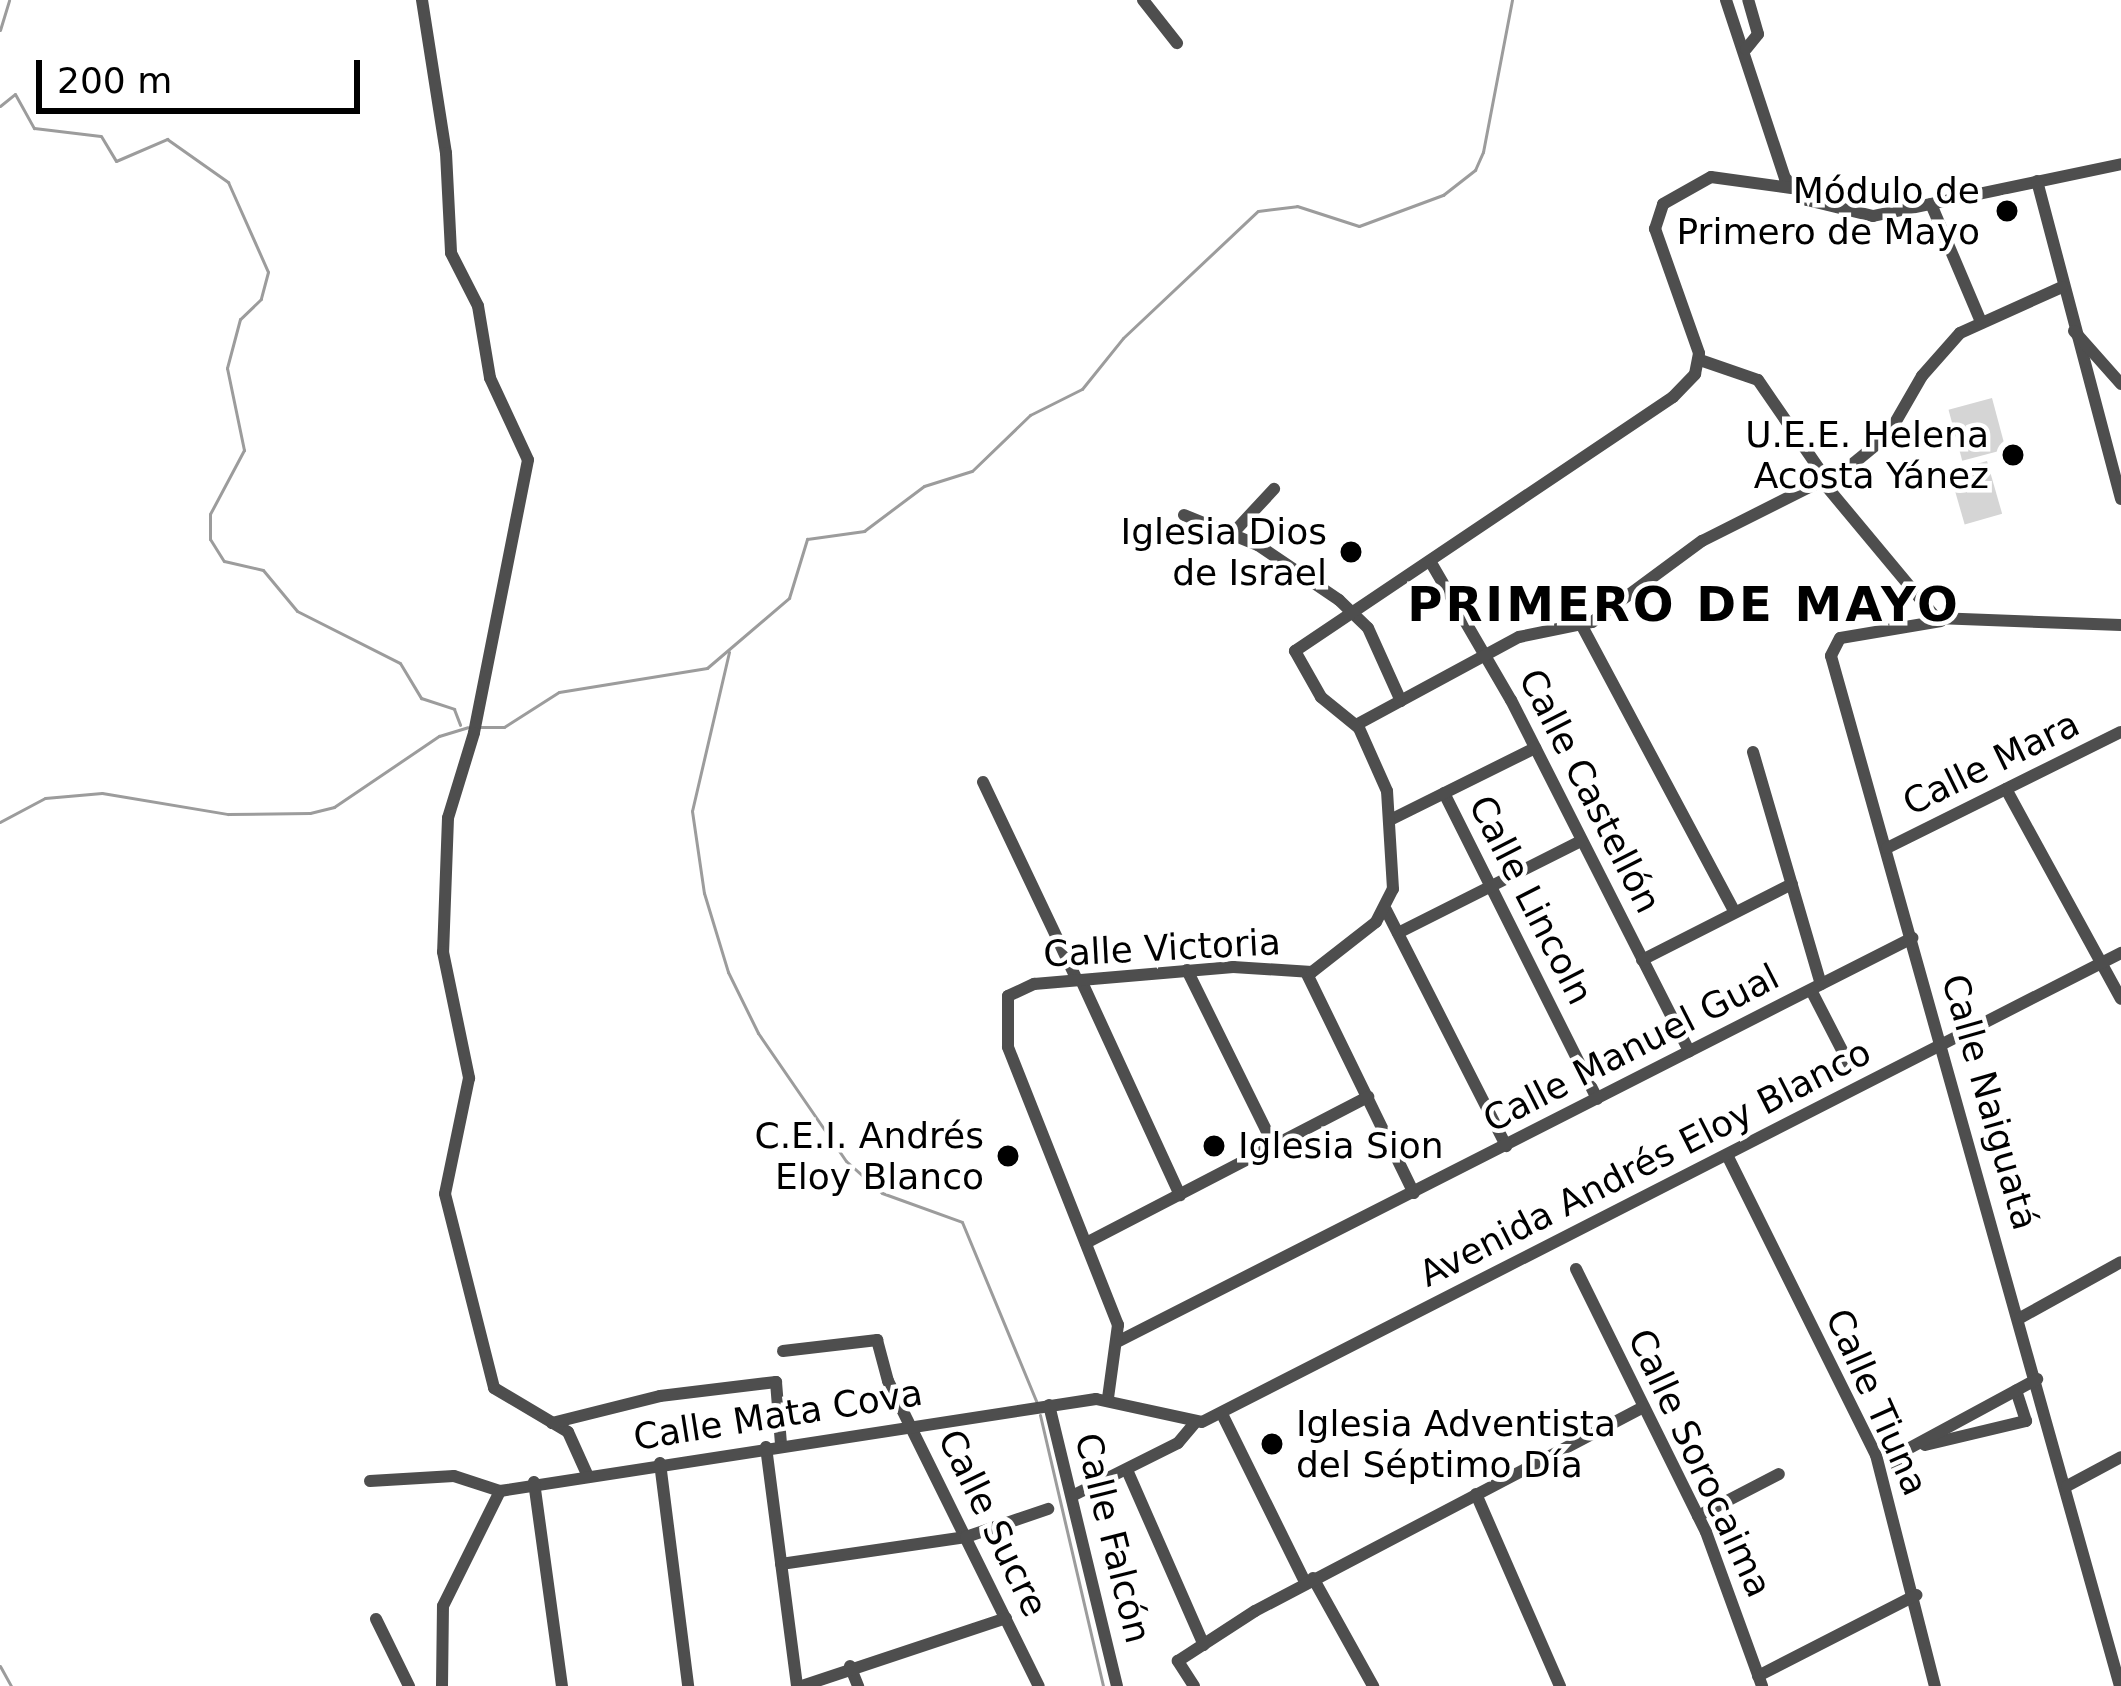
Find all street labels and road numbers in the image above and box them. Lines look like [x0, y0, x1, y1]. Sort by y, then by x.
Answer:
street label: Calle Castellón [1510, 662, 1670, 920]
street label: Calle Mara [1896, 702, 2086, 824]
street label: Calle Lincoln [1460, 788, 1602, 1012]
street label: Calle Victoria [1042, 920, 1282, 976]
street label: Calle Manuel Gual [1476, 955, 1786, 1141]
street label: Calle Naiguatá [1933, 969, 2047, 1235]
street label: Avenida Andrés Eloy Blanco [1412, 1030, 1878, 1296]
street label: Calle Tiuna [1817, 1302, 1937, 1502]
street label: Calle Sorocaima [1619, 1322, 1781, 1604]
street label: Calle Mata Cova [630, 1371, 926, 1459]
street label: Calle Sucre [929, 1423, 1057, 1623]
street label: Calle Falcón [1066, 1429, 1160, 1647]

